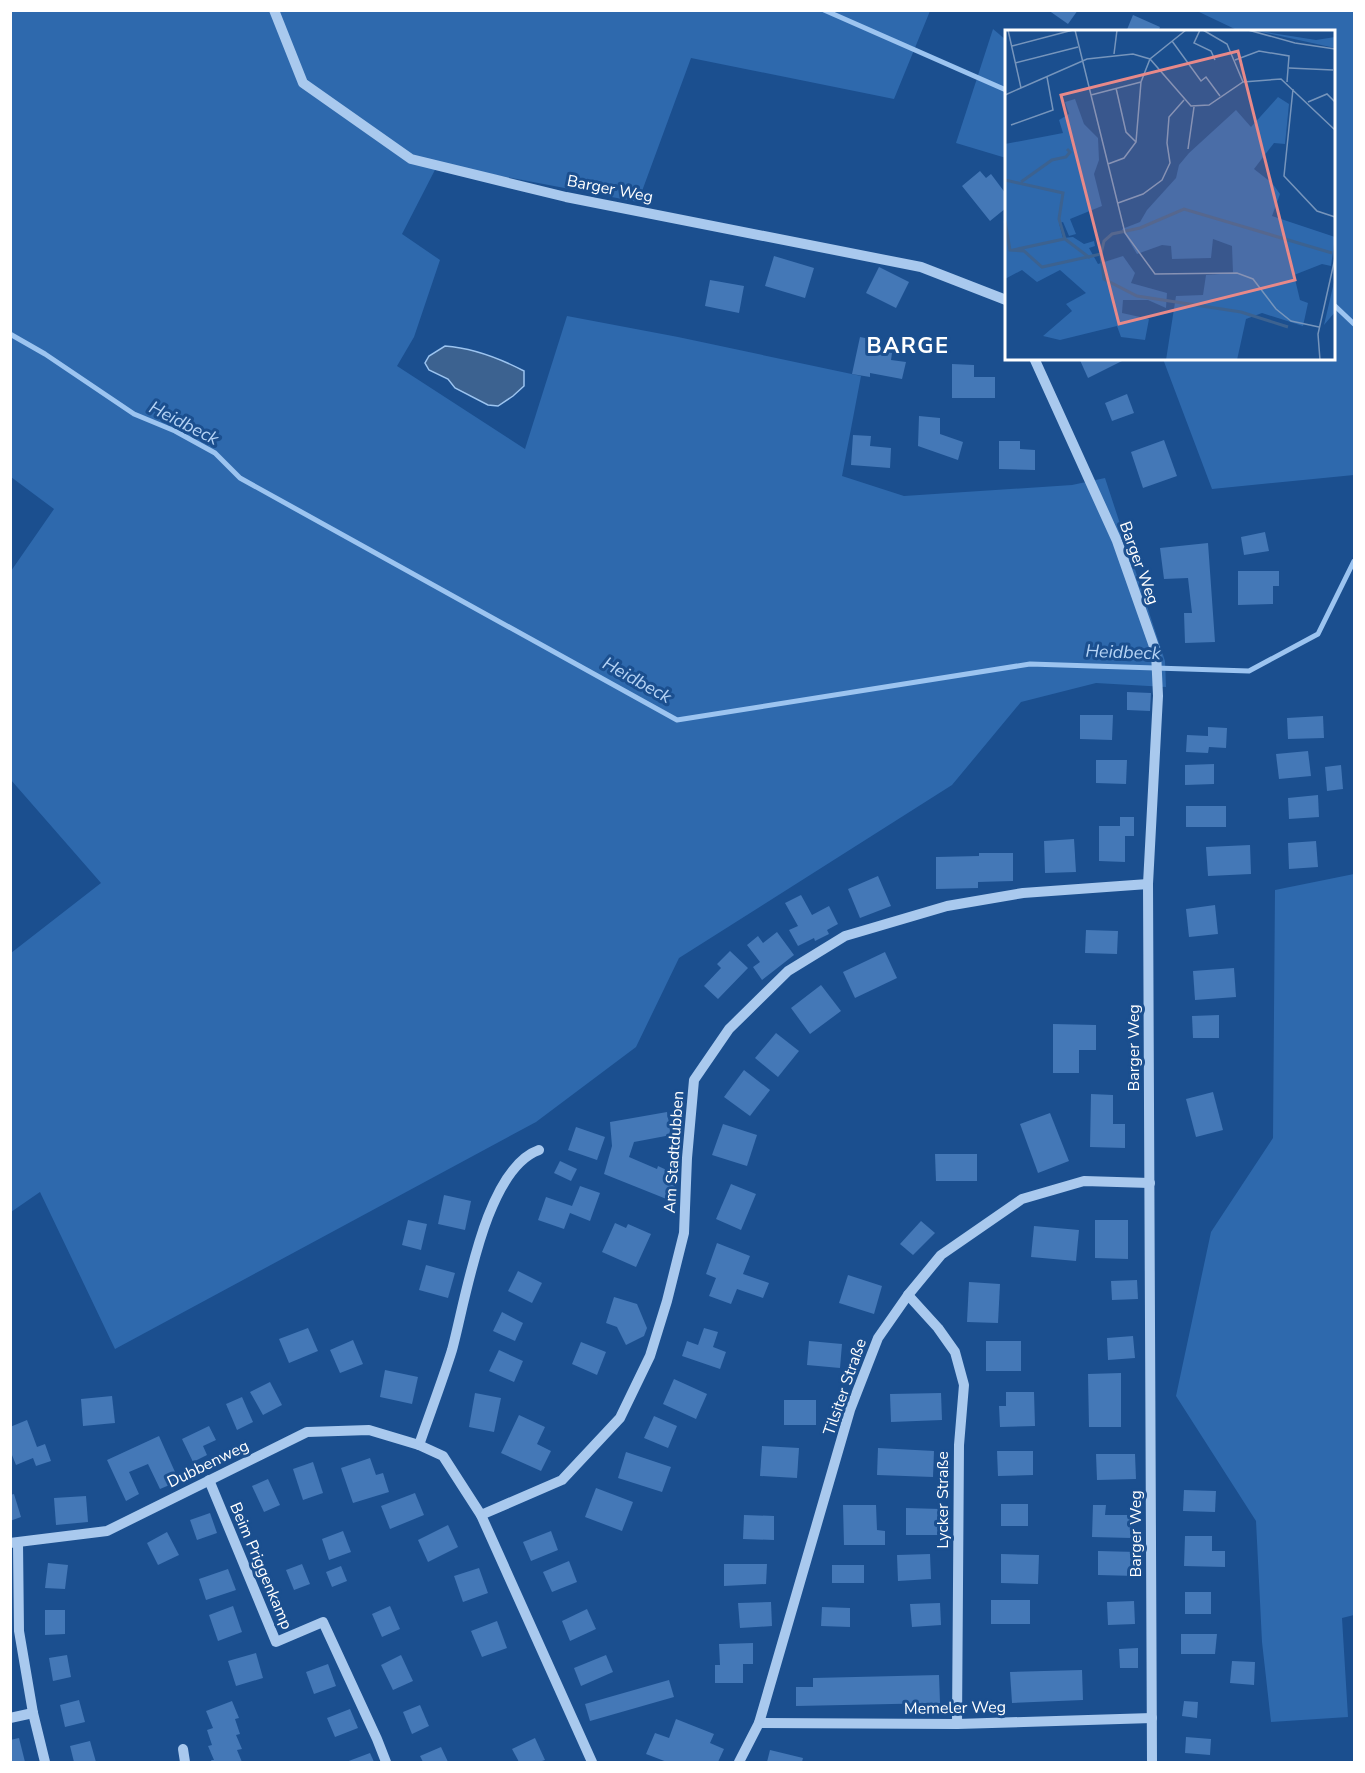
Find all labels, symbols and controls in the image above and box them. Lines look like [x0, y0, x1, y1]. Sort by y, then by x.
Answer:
inset map [1005, 30, 1335, 360]
street label: Barger Weg [565, 170, 655, 208]
district label: BARGE [866, 331, 950, 361]
water label: Heidbeck [145, 395, 224, 451]
street label: Barger Weg [1114, 518, 1164, 608]
water label: Heidbeck [1085, 639, 1162, 665]
water label: Heidbeck [598, 651, 677, 709]
street label: Barger Weg [1123, 1004, 1145, 1092]
street label: Am Stadtdubben [659, 1090, 689, 1214]
street label: Tilsiter Straße [818, 1336, 872, 1438]
street label: Dubbenweg [164, 1435, 252, 1493]
street label: Lycker Straße [932, 1451, 954, 1549]
street label: Barger Weg [1125, 1490, 1147, 1578]
street label: Beim Priggenkamp [224, 1499, 298, 1633]
street label: Memeler Weg [904, 1696, 1006, 1720]

